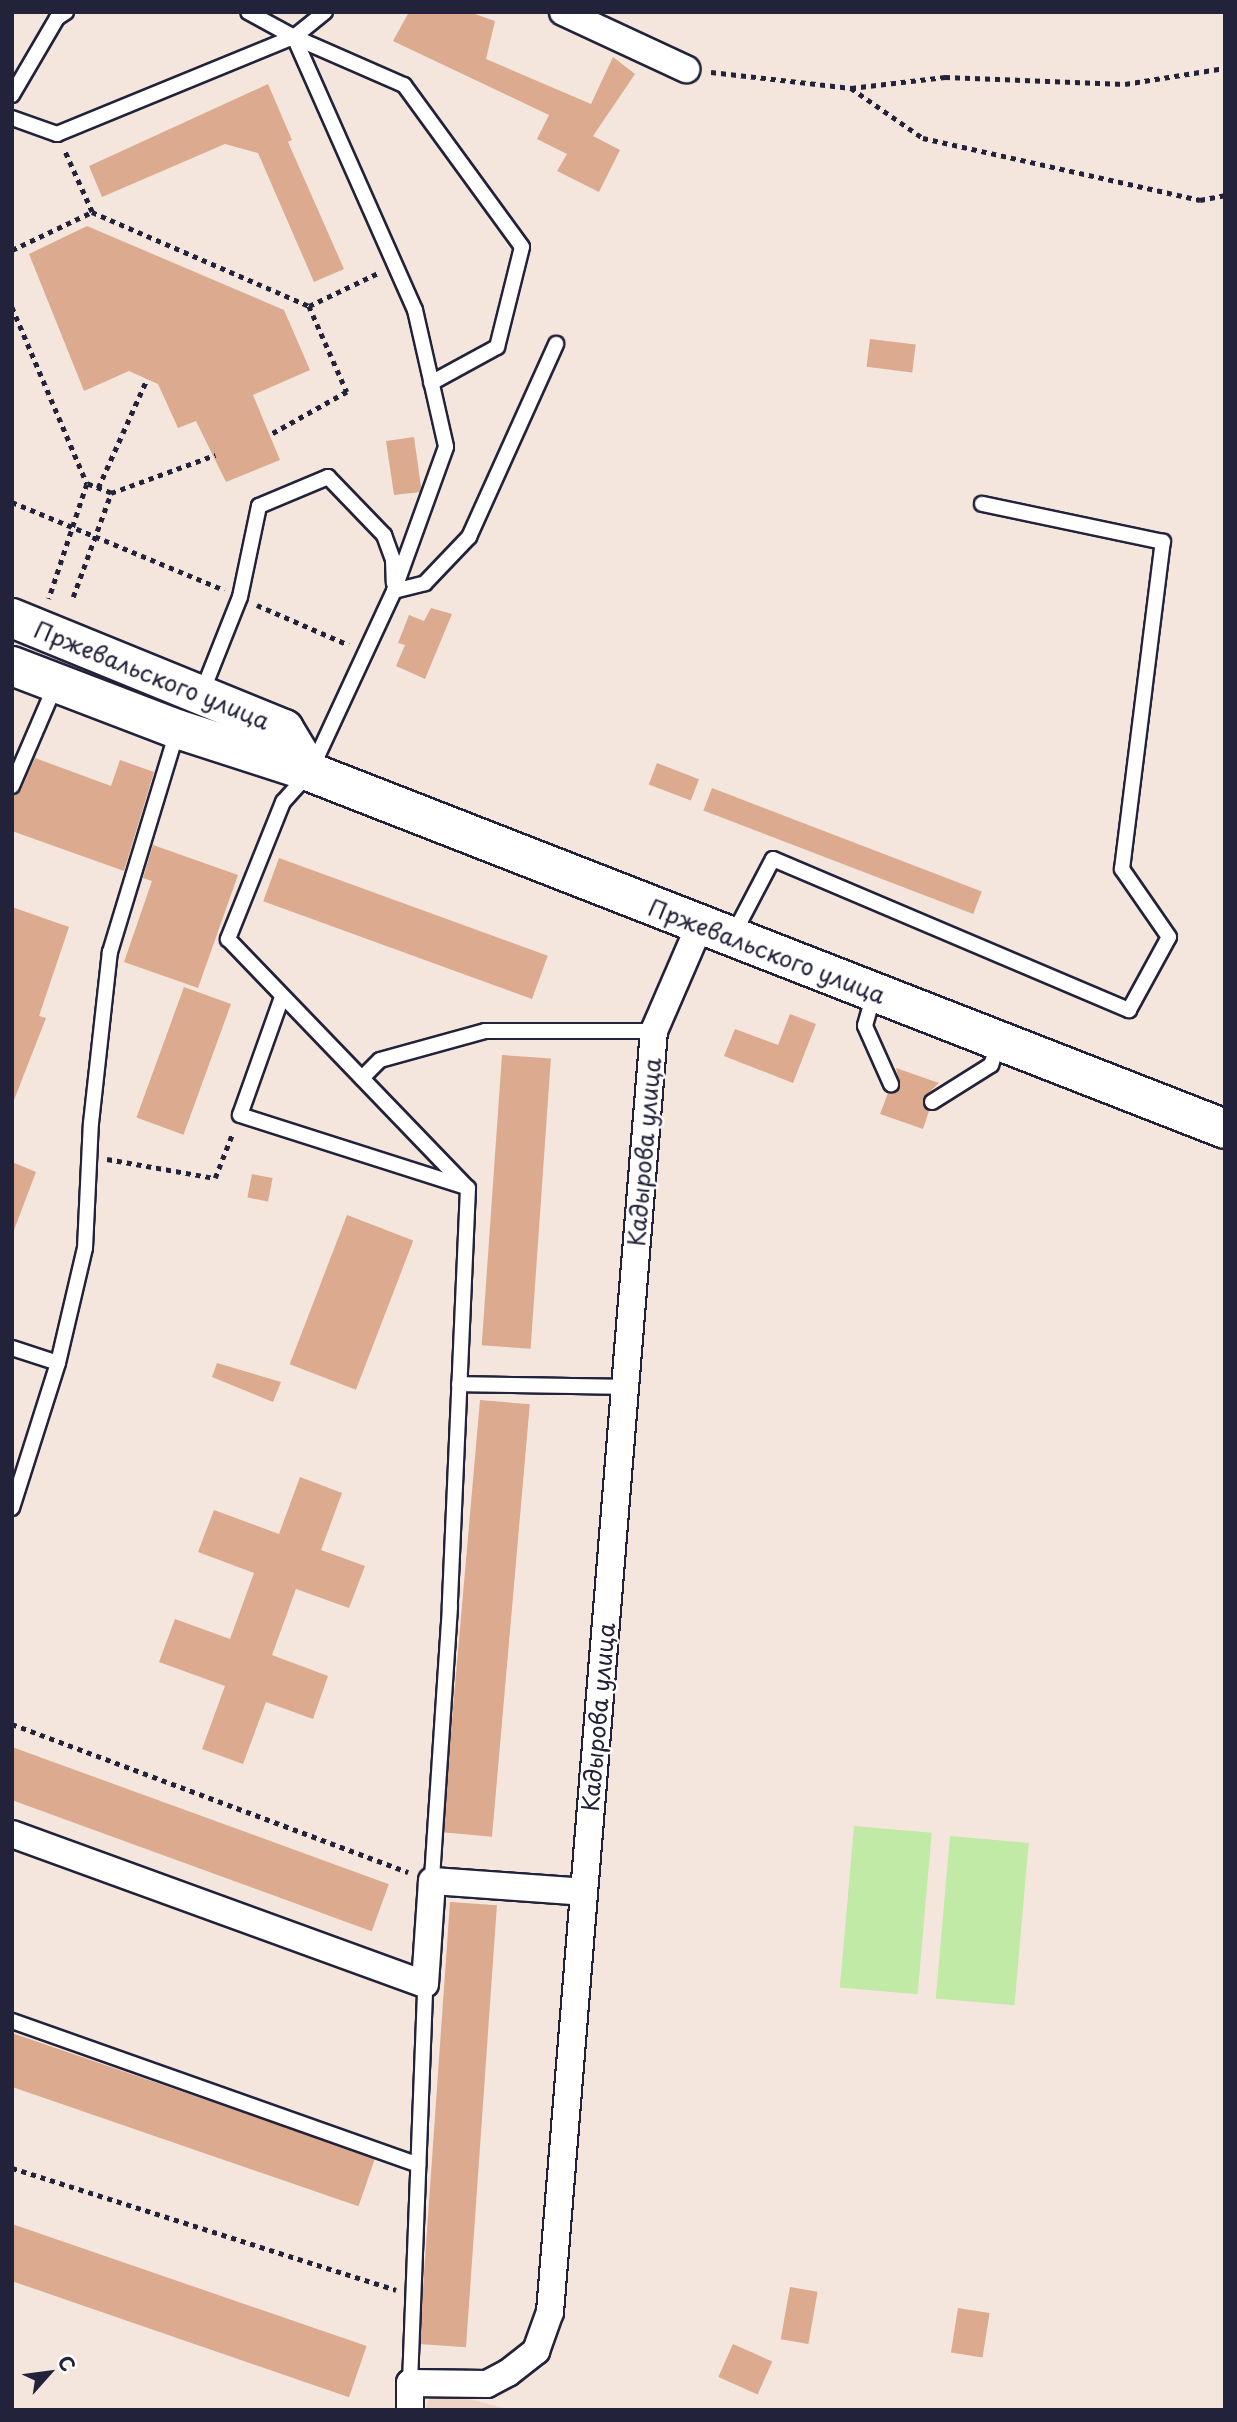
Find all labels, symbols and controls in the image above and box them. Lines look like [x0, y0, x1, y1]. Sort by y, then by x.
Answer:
street label: Пржевальского улица [30, 615, 274, 735]
street label: Пржевальского улица [644, 893, 890, 1009]
street label: Кадырова улица [622, 1056, 666, 1248]
street label: Кадырова улица [576, 1621, 620, 1813]
north arrow [14, 2338, 84, 2408]
text: С [52, 2350, 83, 2376]

